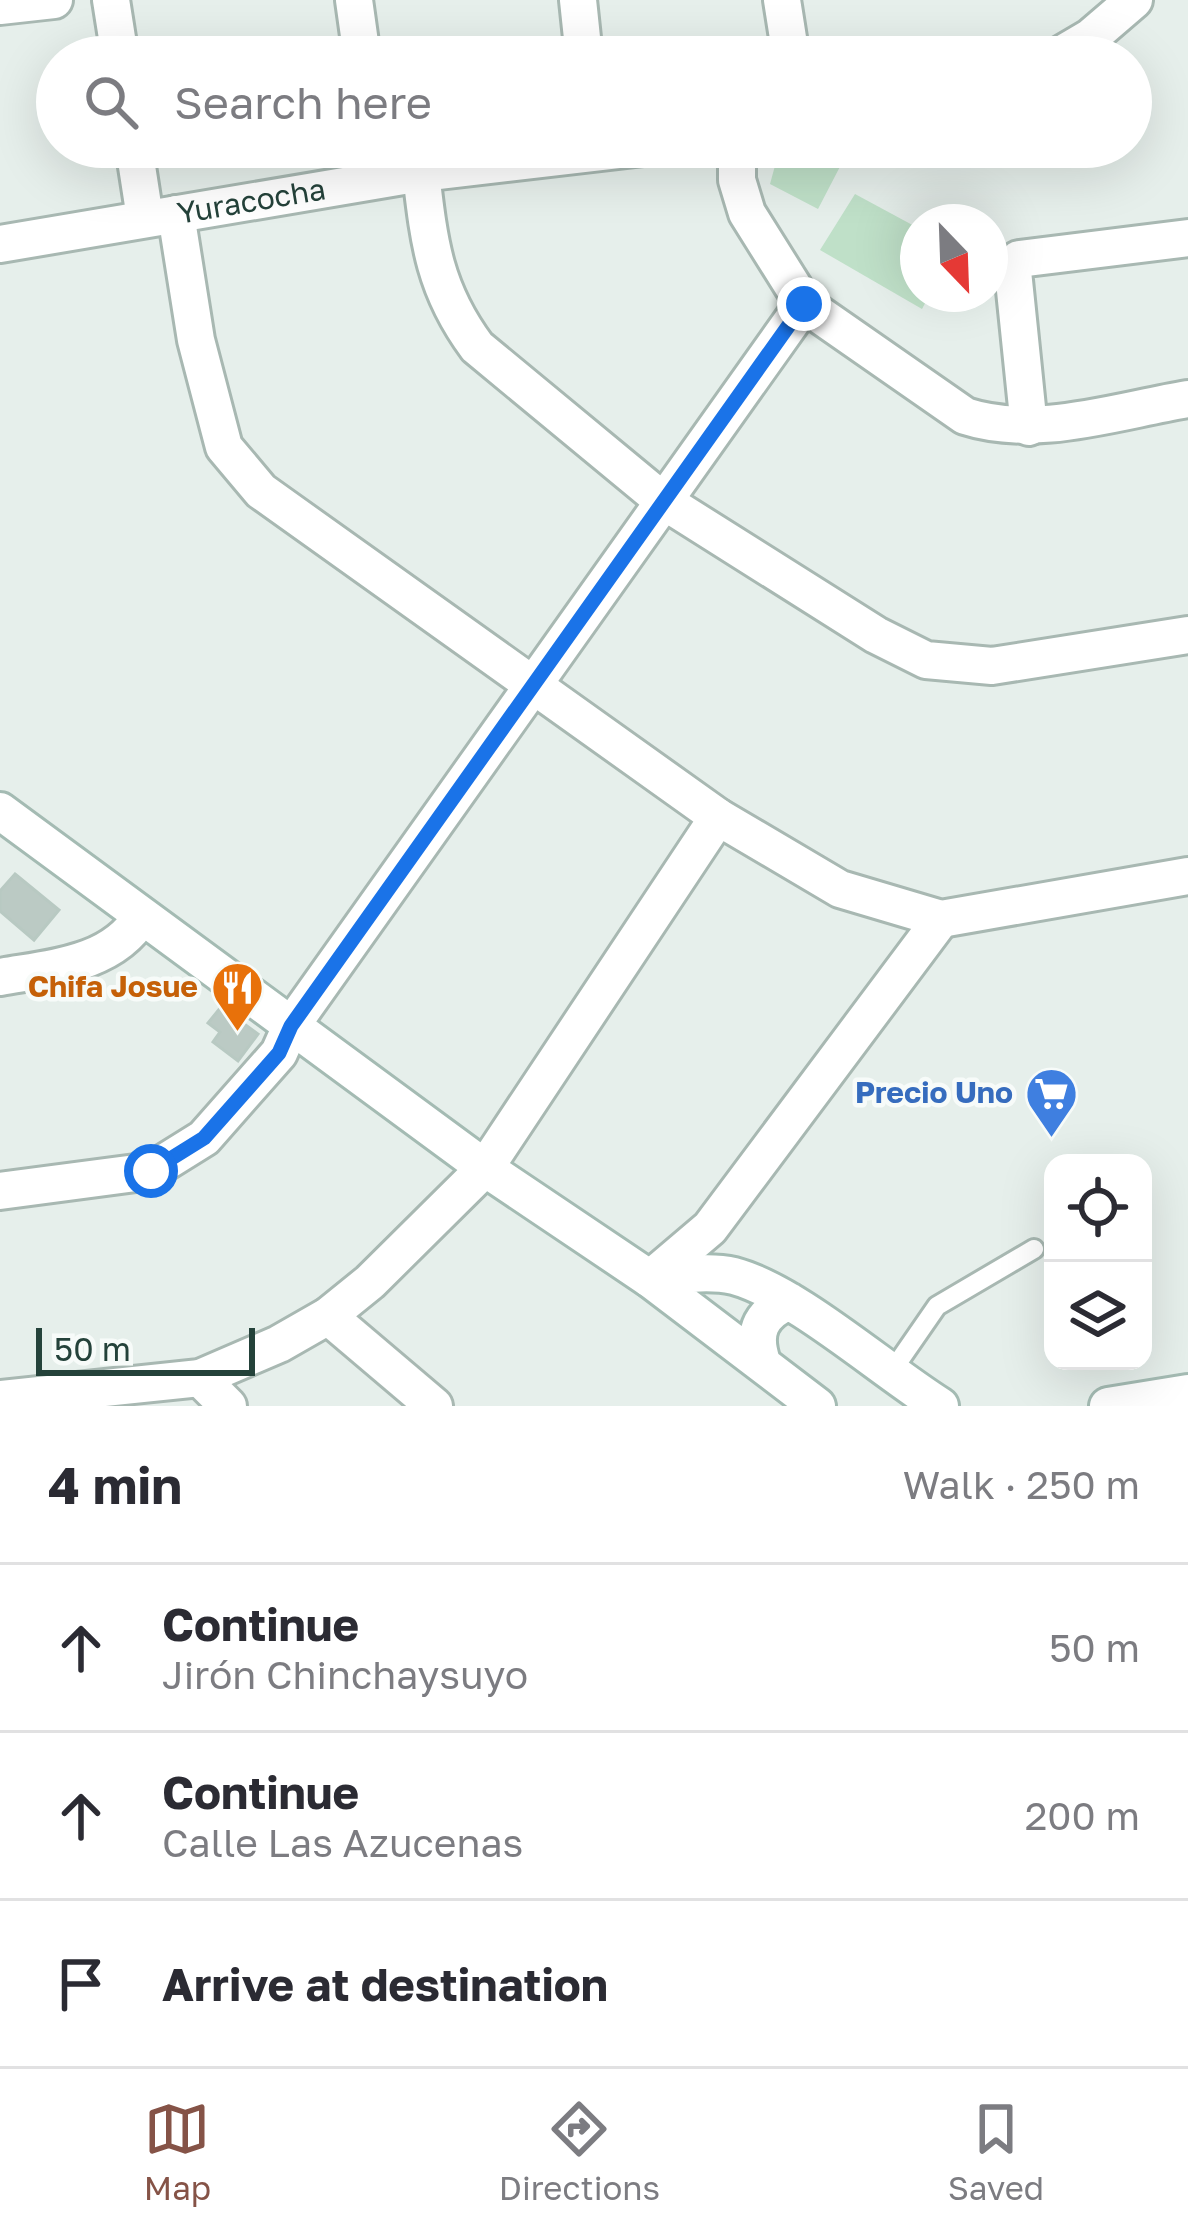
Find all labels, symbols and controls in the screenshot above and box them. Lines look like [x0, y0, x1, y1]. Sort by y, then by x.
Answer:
search box [36, 36, 1152, 168]
icon: search [78, 69, 144, 135]
text: Search here [174, 75, 432, 129]
street label: Yuracocha [174, 170, 328, 231]
north arrow [900, 204, 1008, 312]
route end [777, 277, 831, 331]
restaurant icon: Chifa Josue [209, 959, 265, 1033]
place label: Chifa Josue [28, 968, 198, 1004]
supermarket icon: Precio Uno [1024, 1065, 1080, 1139]
place label: Precio Uno [855, 1074, 1013, 1110]
route start [124, 1144, 178, 1198]
map controls [1044, 1154, 1152, 1370]
button: locate [1044, 1154, 1152, 1262]
button: layers [1044, 1262, 1152, 1370]
scale bar [36, 1322, 255, 1375]
text: 50 m [54, 1329, 131, 1368]
text: 4 min [48, 1454, 182, 1515]
text: Walk · 250 m [903, 1461, 1140, 1508]
text: Continue [162, 1597, 359, 1651]
icon: ahead [48, 1615, 114, 1681]
text: 50 m [1049, 1624, 1140, 1671]
text: Jirón Chinchaysuyo [162, 1651, 528, 1698]
text: Continue [162, 1765, 359, 1819]
icon: ahead [48, 1783, 114, 1849]
text: 200 m [1025, 1792, 1140, 1839]
text: Calle Las Azucenas [162, 1819, 523, 1866]
icon: arrive [48, 1951, 114, 2017]
text: Arrive at destination [162, 1957, 608, 2011]
tab: Map [144, 2096, 211, 2207]
tab: Directions [499, 2096, 660, 2207]
tab: Saved [948, 2096, 1044, 2207]

